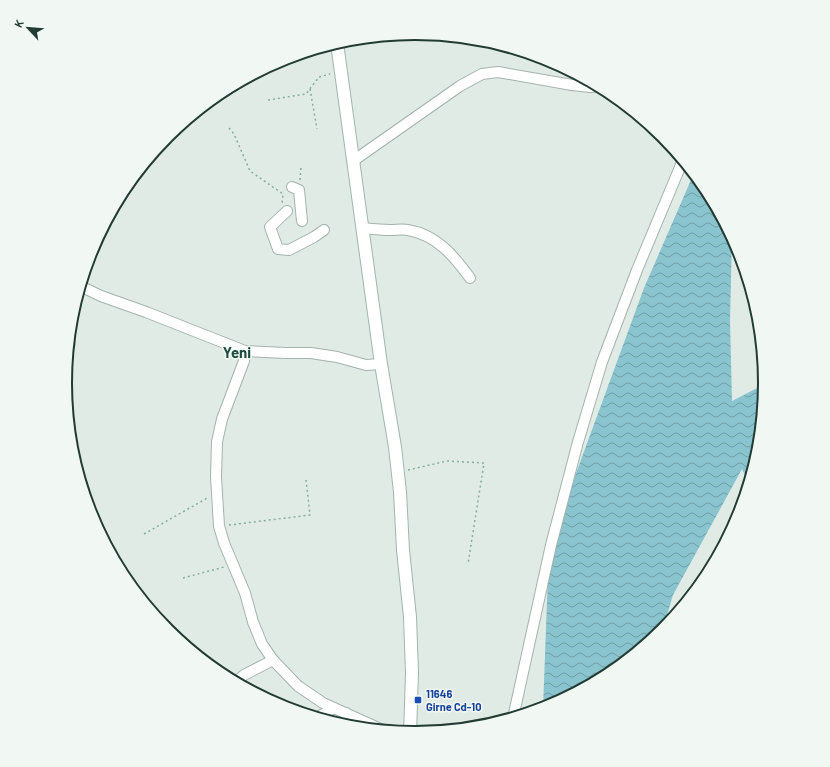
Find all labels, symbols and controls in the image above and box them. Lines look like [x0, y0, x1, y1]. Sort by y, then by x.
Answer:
north arrow [8, 8, 48, 48]
text: K [11, 17, 26, 29]
district label: Yeni [223, 343, 251, 361]
place label: 11646 Girne Cd-10 [426, 687, 482, 713]
marker: 11646 Girne Cd-10 [413, 695, 423, 705]

